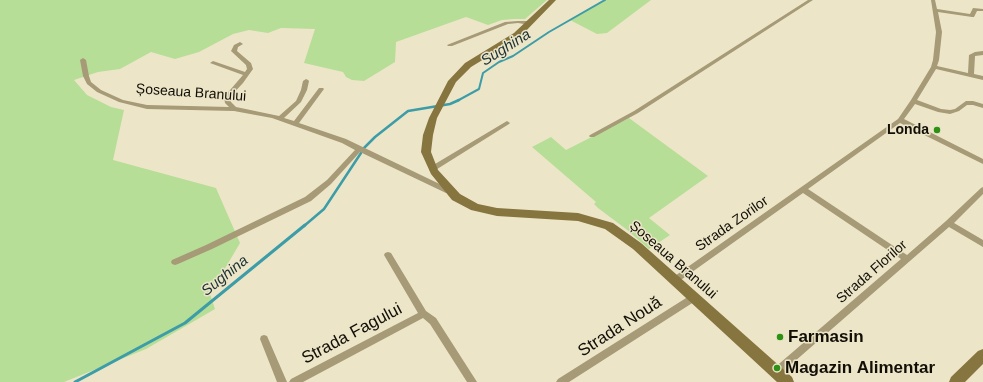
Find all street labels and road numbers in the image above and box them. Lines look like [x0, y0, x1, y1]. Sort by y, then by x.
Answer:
street label: Șoseaua Branului [135, 81, 247, 105]
street label: Strada Zorilor [692, 193, 772, 255]
street label: Șoseaua Branului [626, 217, 720, 303]
street label: Strada Florilor [833, 237, 911, 307]
street label: Strada Nouă [574, 292, 666, 362]
street label: Strada Fagului [298, 299, 406, 369]

